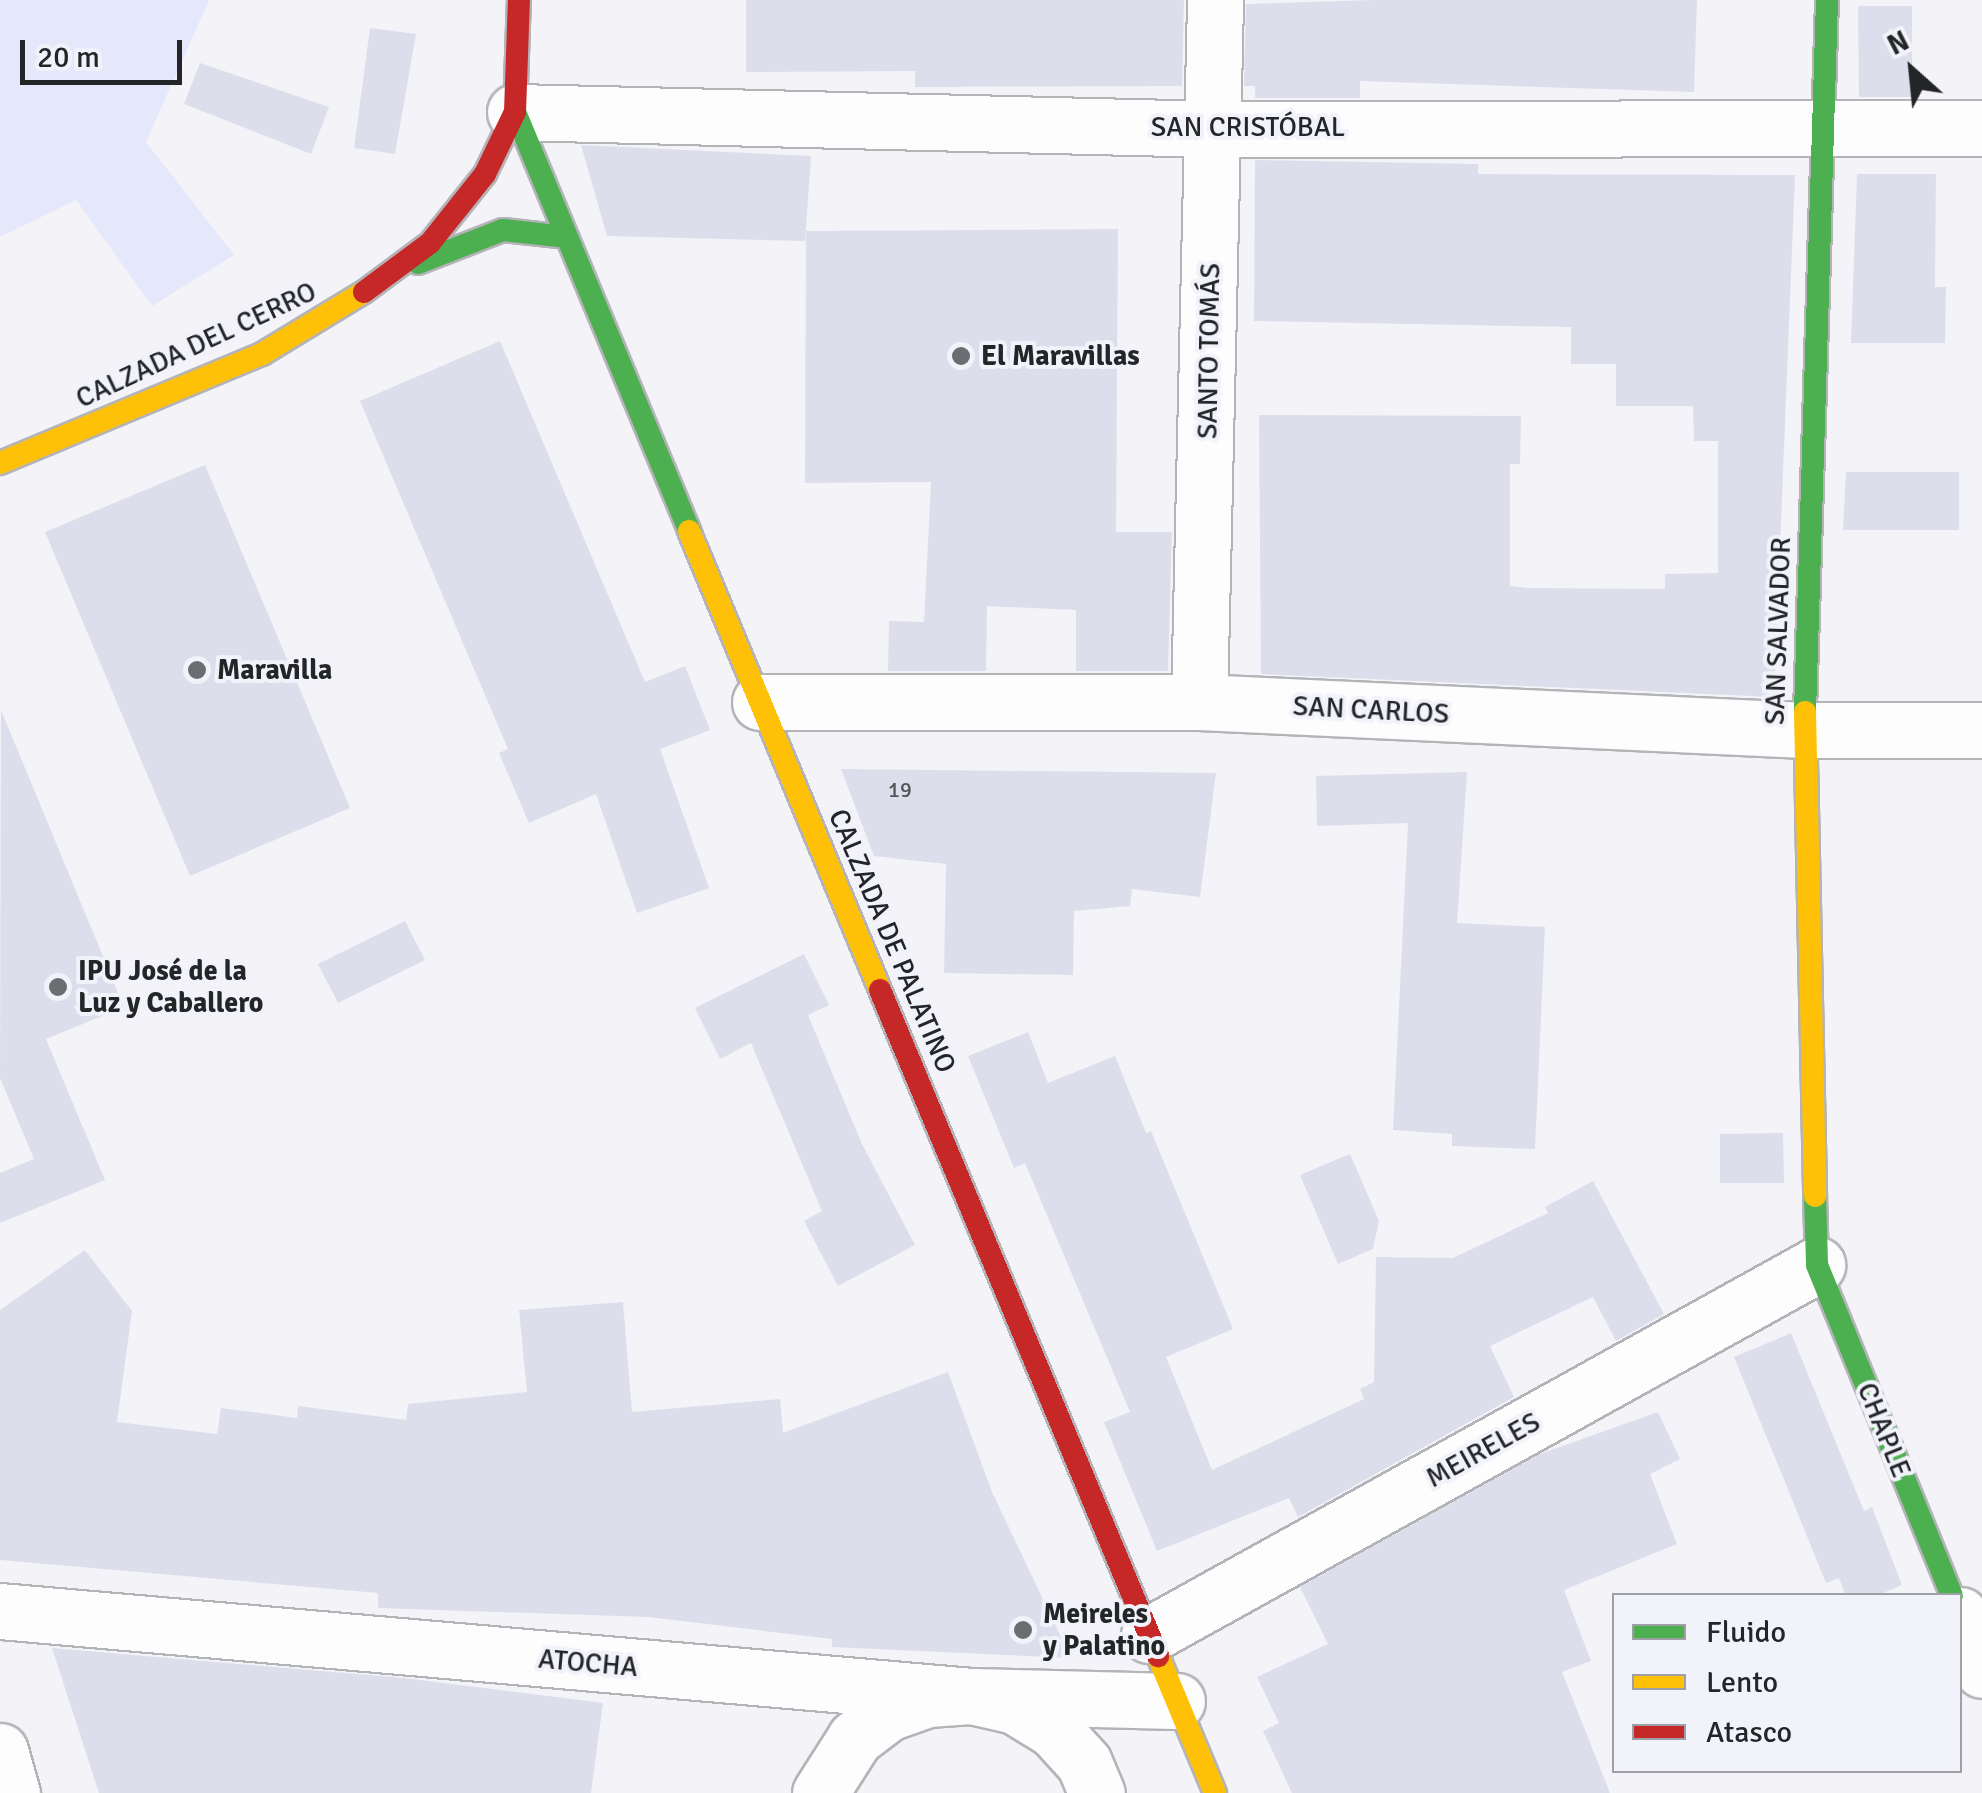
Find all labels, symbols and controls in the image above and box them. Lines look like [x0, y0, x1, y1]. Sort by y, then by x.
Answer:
scale bar [25, 20, 188, 82]
north arrow [1862, 20, 1962, 120]
text: N [1882, 24, 1915, 63]
text: 20 m [37, 39, 100, 76]
street label: SAN CRISTÓBAL [1151, 110, 1345, 144]
street label: SANTO TOMÁS [1191, 263, 1227, 439]
street label: CALZADA DEL CERRO [71, 275, 321, 415]
place label: El Maravillas [981, 339, 1140, 373]
marker: El Maravillas [950, 345, 972, 367]
street label: SAN SALVADOR [1758, 537, 1798, 725]
place label: Maravilla [217, 653, 332, 687]
marker: Maravilla [186, 659, 208, 681]
street label: SAN CARLOS [1292, 689, 1450, 731]
house number: 19 [888, 777, 912, 803]
street label: CALZADA DE PALATINO [821, 804, 963, 1078]
place label: IPU José de la Luz y Caballero [78, 954, 263, 1020]
marker: IPU José de la Luz y Caballero [47, 976, 69, 998]
street label: CHAPLE [1850, 1378, 1918, 1482]
street label: MEIRELES [1420, 1405, 1546, 1495]
legend [1612, 1593, 1962, 1773]
place label: Meireles y Palatino [1043, 1597, 1165, 1663]
text: Fluido [1706, 1614, 1786, 1651]
marker: Meireles y Palatino [1012, 1619, 1034, 1641]
street label: ATOCHA [537, 1642, 639, 1684]
text: Lento [1706, 1664, 1778, 1701]
text: Atasco [1706, 1714, 1792, 1751]

